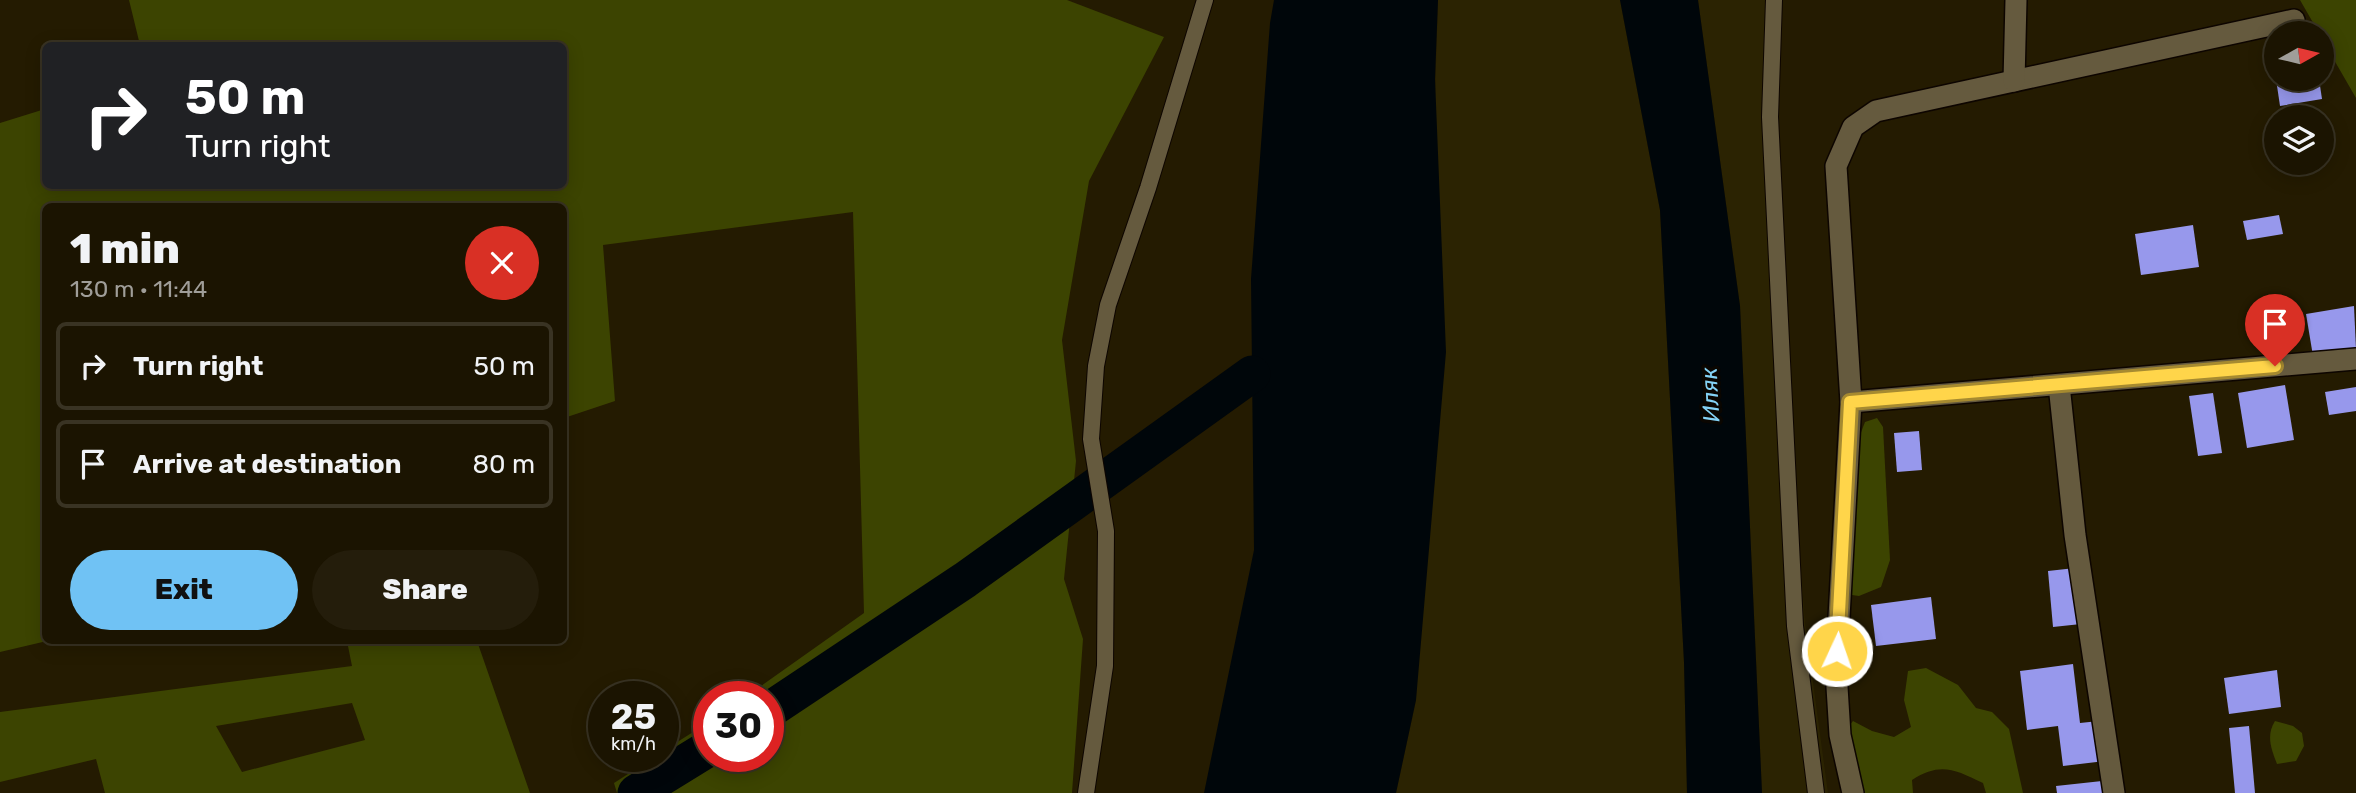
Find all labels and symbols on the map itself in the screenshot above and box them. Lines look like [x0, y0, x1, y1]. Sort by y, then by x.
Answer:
north arrow [2264, 21, 2334, 91]
pin [2245, 294, 2305, 366]
water label: Иляк [1695, 366, 1725, 423]
position arrow [1800, 614, 1874, 688]
speed limit sign: 30 [693, 681, 784, 772]

